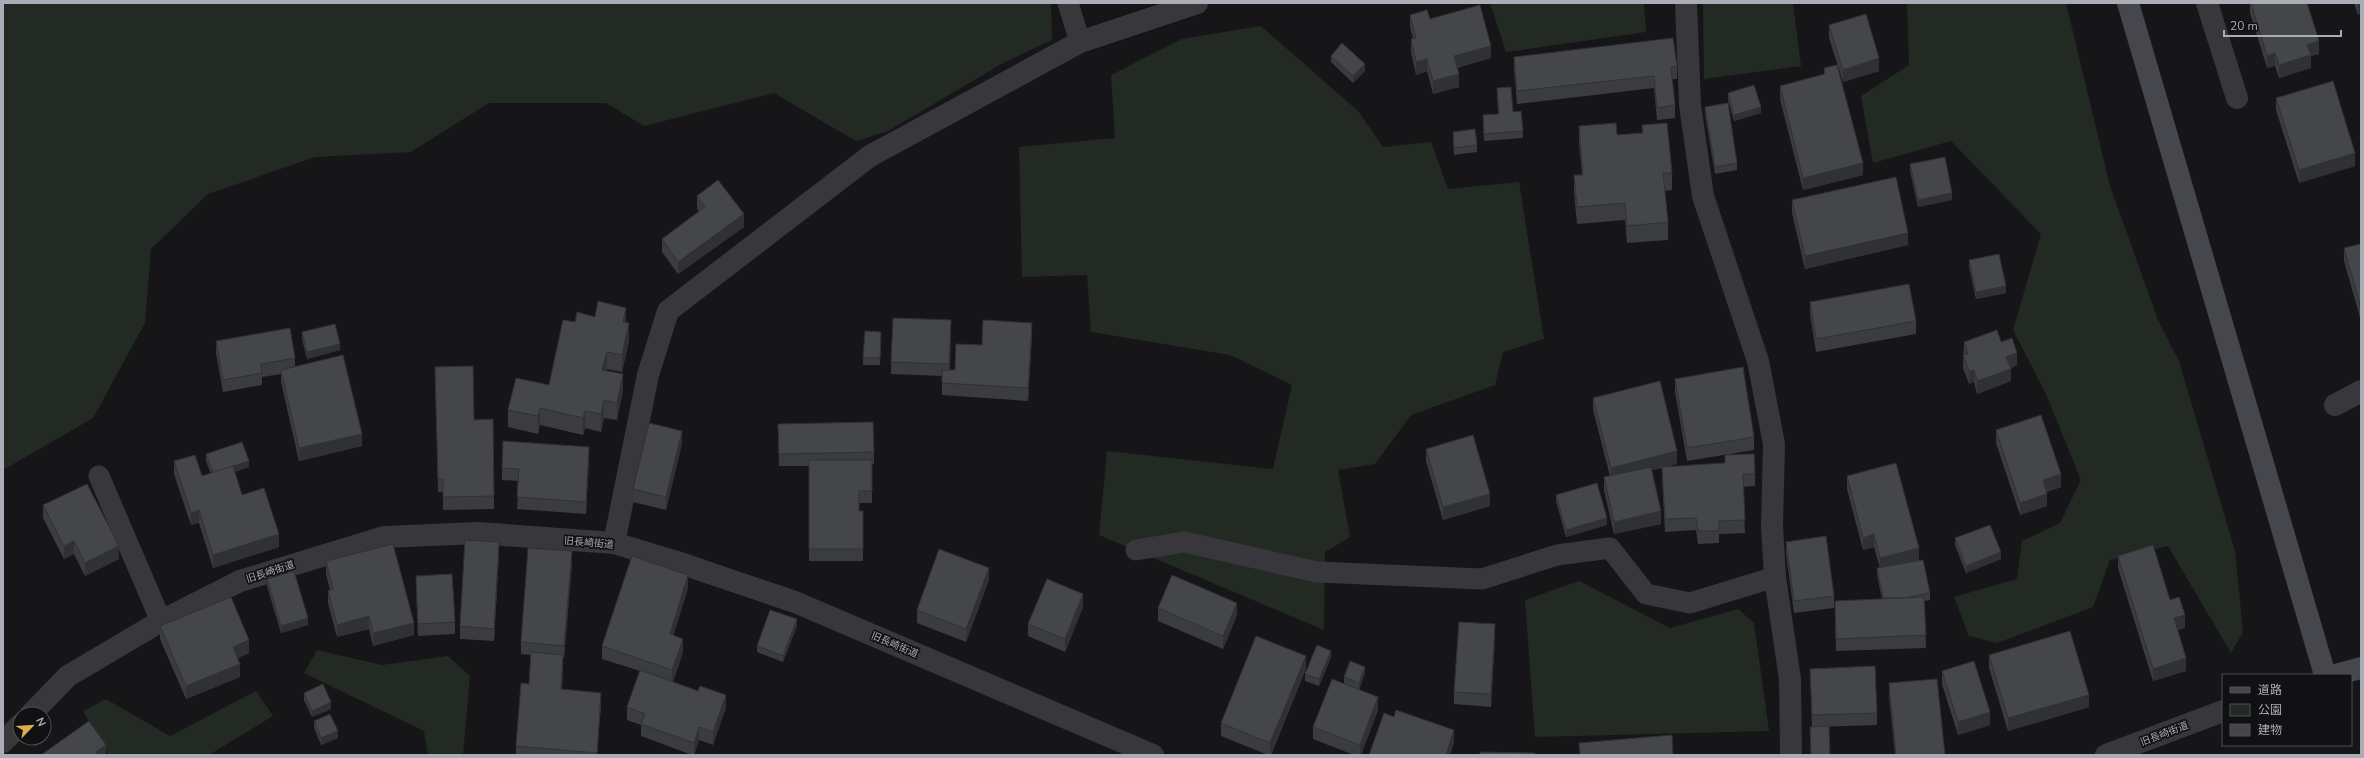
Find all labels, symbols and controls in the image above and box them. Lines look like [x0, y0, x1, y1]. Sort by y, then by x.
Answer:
scale bar [2224, 12, 2341, 38]
text: 20 m [2230, 18, 2258, 34]
street label: 旧長崎街道 [563, 534, 614, 552]
street label: 旧長崎街道 [244, 558, 296, 586]
street label: 旧長崎街道 [869, 629, 920, 661]
legend [2222, 674, 2352, 746]
text: 道路 [2258, 682, 2282, 698]
text: 公園 [2258, 702, 2282, 718]
north arrow [12, 706, 52, 746]
text: N [32, 715, 49, 729]
street label: 旧長崎街道 [2139, 718, 2190, 749]
text: 建物 [2258, 722, 2282, 738]

